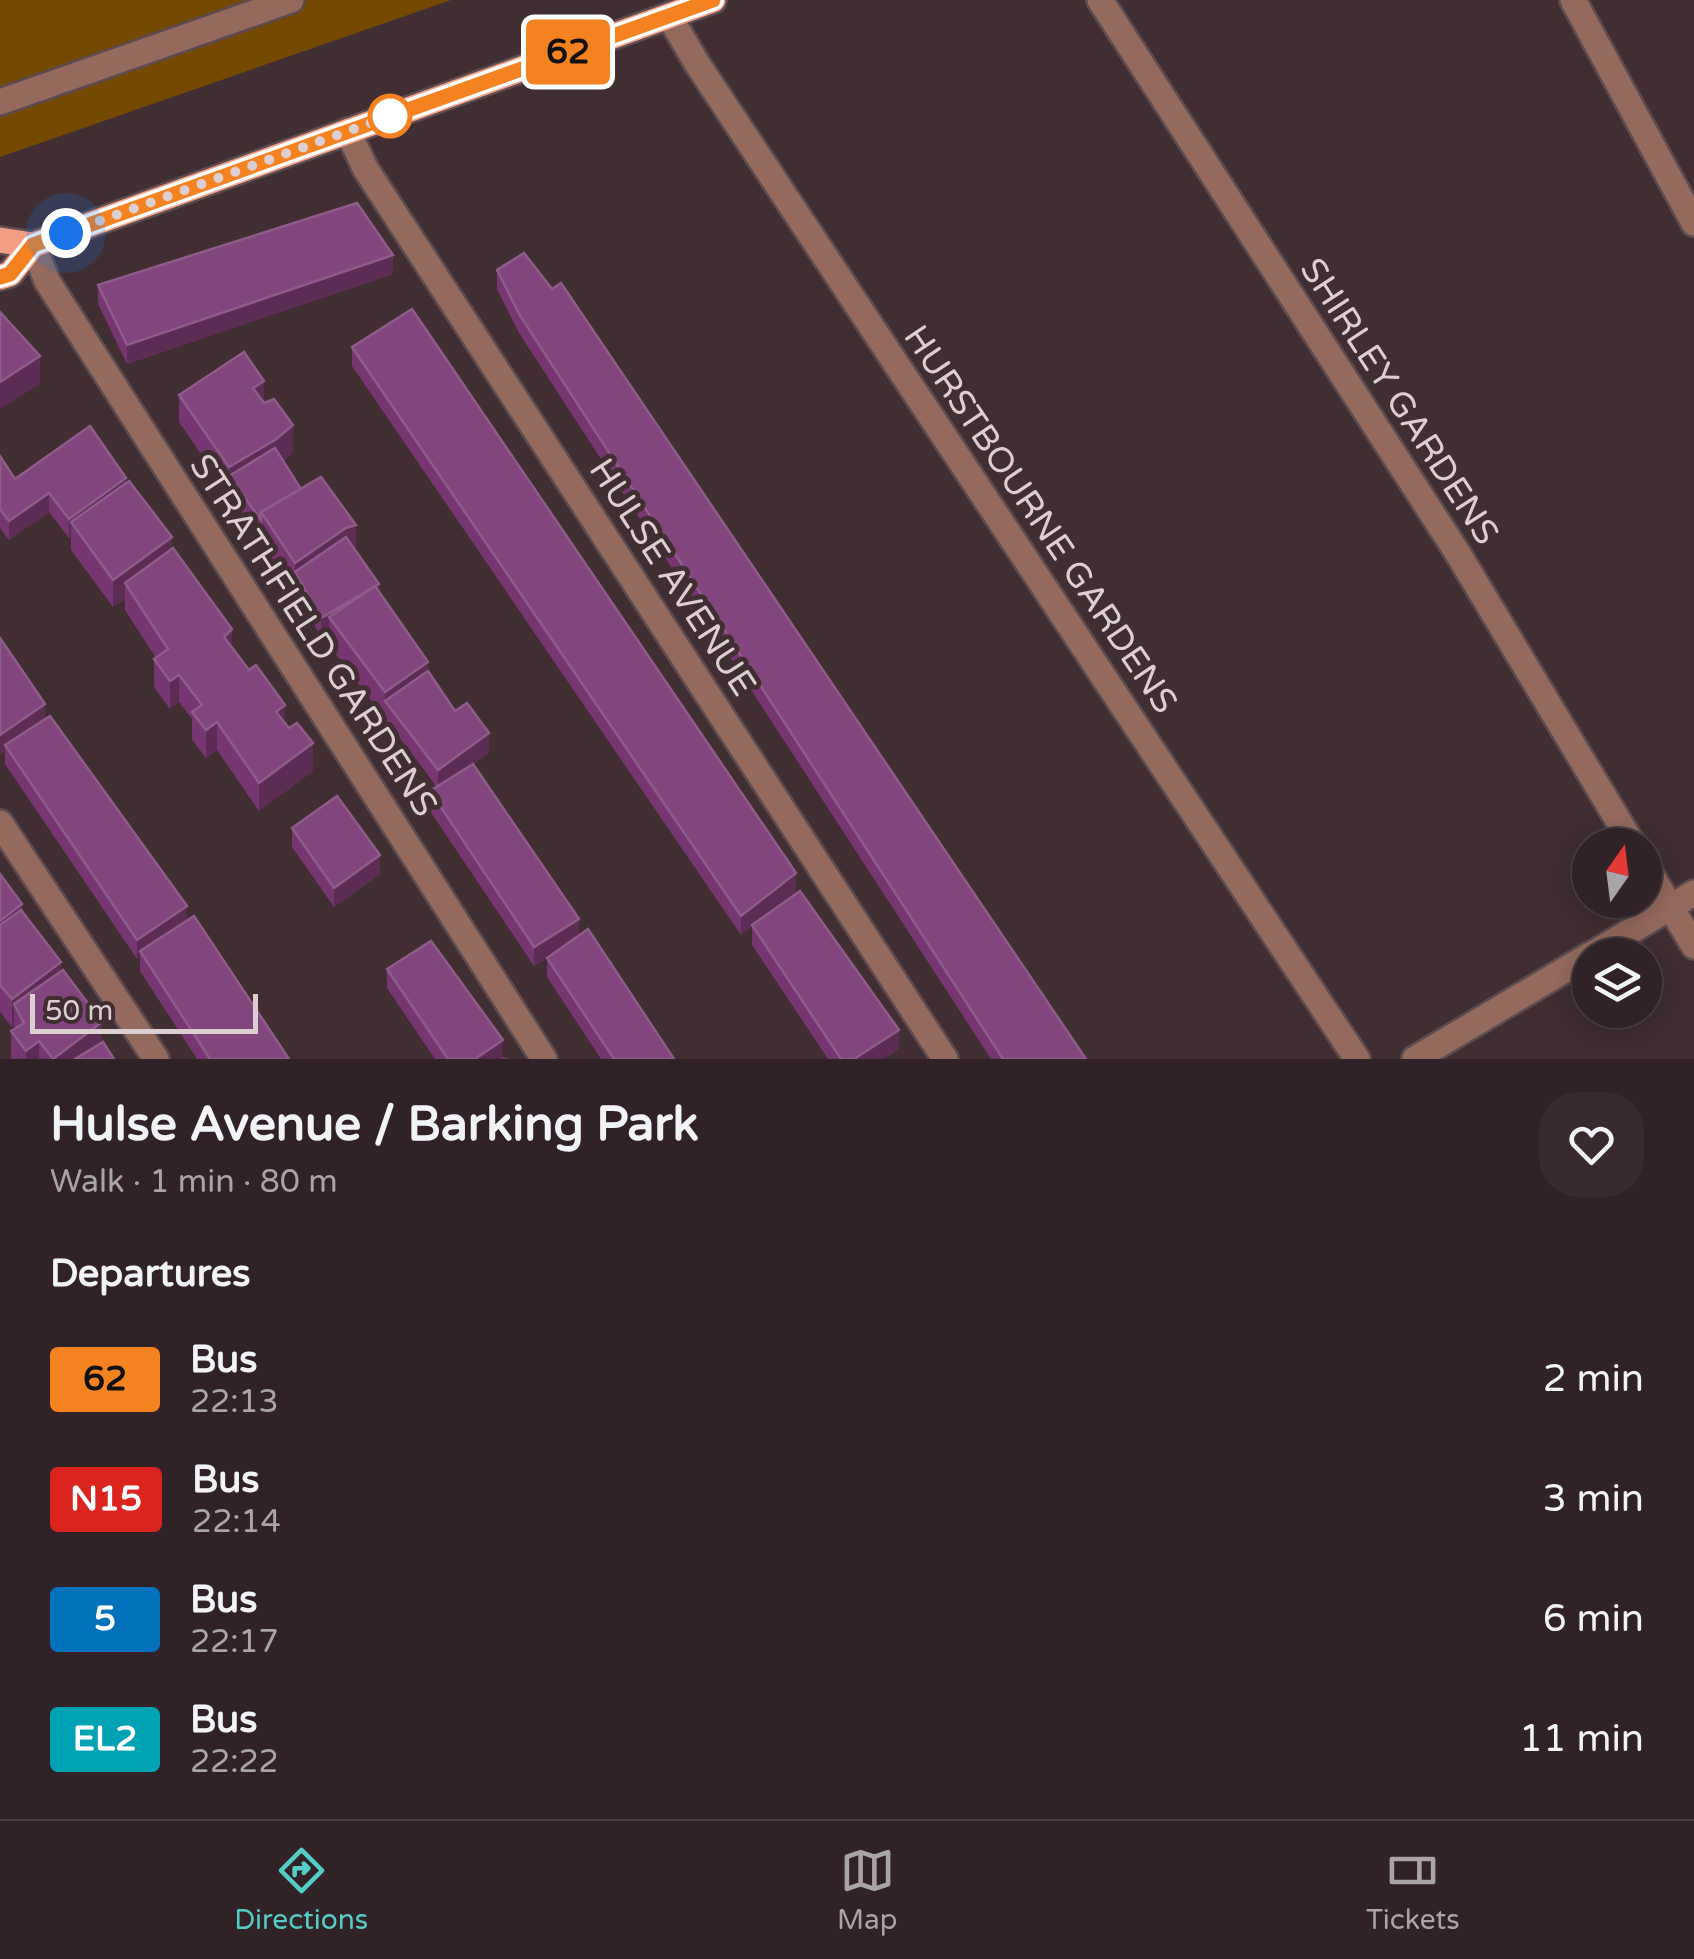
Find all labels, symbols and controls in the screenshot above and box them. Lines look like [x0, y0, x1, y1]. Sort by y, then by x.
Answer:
line badge: 62 [523, 20, 613, 84]
text: 62 [546, 31, 590, 73]
unlabelled marker [369, 95, 411, 137]
your location [41, 208, 91, 258]
street label: SHIRLEY GARDENS [1291, 251, 1507, 552]
street label: HURSTBOURNE GARDENS [894, 318, 1186, 722]
street label: STRATHFIELD GARDENS [180, 447, 446, 824]
street label: HULSE AVENUE [580, 451, 764, 704]
north arrow [1572, 828, 1662, 918]
map controls [1572, 828, 1662, 1028]
button: layers [1572, 938, 1662, 1028]
scale bar [30, 989, 258, 1034]
text: 50 m [45, 994, 113, 1028]
button: heart [1539, 1092, 1644, 1197]
text: Hulse Avenue / Barking Park [50, 1096, 699, 1154]
text: Walk · 1 min · 80 m [50, 1163, 338, 1201]
text: Departures [50, 1251, 251, 1297]
text: Bus [190, 1337, 257, 1383]
text: 2 min [1543, 1356, 1644, 1402]
text: 62 [83, 1358, 127, 1400]
text: 22:13 [190, 1383, 279, 1421]
text: Bus [192, 1457, 260, 1503]
text: 3 min [1543, 1476, 1644, 1522]
text: N15 [70, 1478, 142, 1520]
text: 22:14 [192, 1503, 281, 1541]
text: Bus [190, 1577, 257, 1623]
text: 6 min [1543, 1596, 1644, 1642]
text: 5 [94, 1598, 116, 1640]
text: 22:17 [190, 1623, 279, 1661]
text: Bus [190, 1697, 257, 1743]
text: 11 min [1519, 1716, 1644, 1762]
text: EL2 [73, 1718, 137, 1760]
text: 22:22 [190, 1743, 279, 1781]
tab: Directions [234, 1843, 368, 1937]
tab: Map [837, 1843, 897, 1937]
tab: Tickets [1366, 1843, 1460, 1937]

